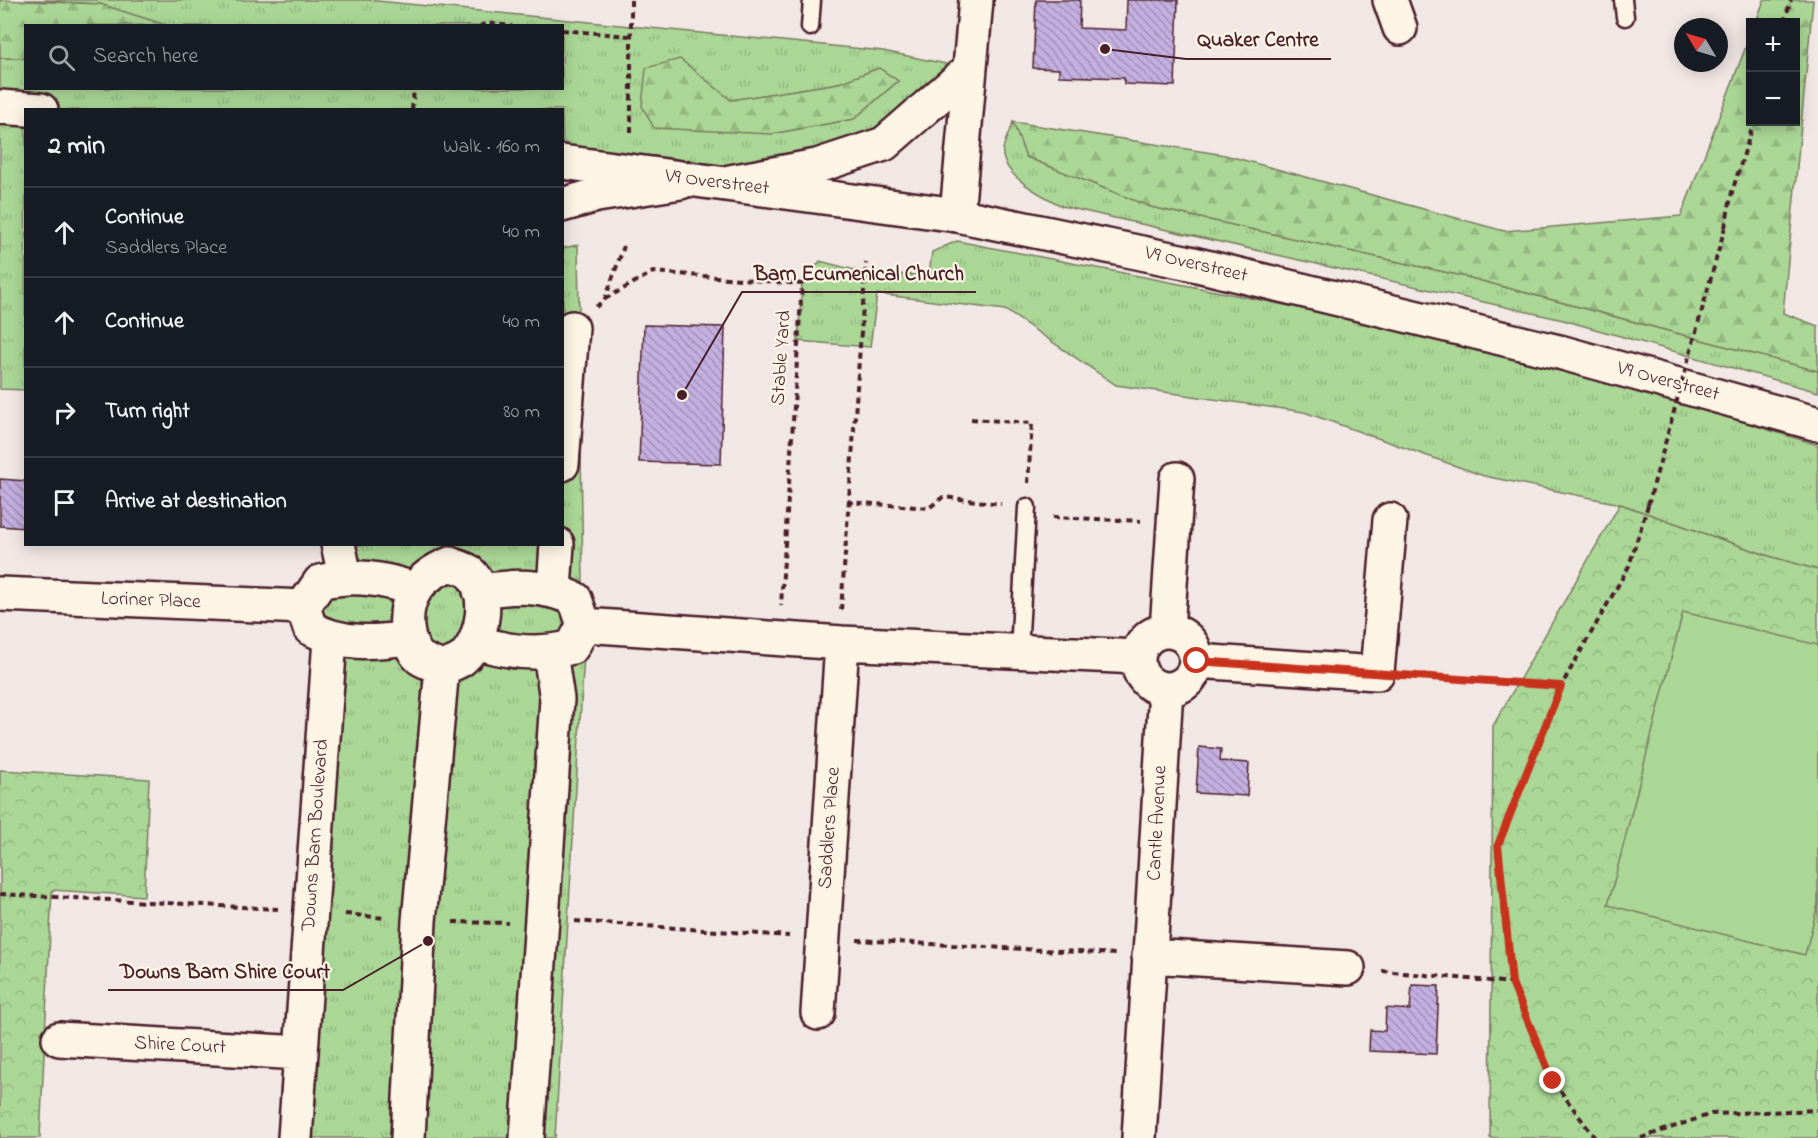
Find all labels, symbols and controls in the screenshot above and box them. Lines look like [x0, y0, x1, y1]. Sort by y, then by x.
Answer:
north arrow [1674, 18, 1728, 72]
map controls [1746, 18, 1800, 126]
button: + [1746, 18, 1800, 72]
callout: Quaker Centre [1186, 20, 1331, 59]
search box [24, 24, 564, 90]
text: Quaker Centre [1197, 26, 1319, 56]
icon: search [45, 41, 78, 74]
text: Search here [93, 41, 198, 73]
button: − [1746, 72, 1800, 126]
text: 2 min [48, 128, 105, 166]
text: Walk · 160 m [443, 133, 540, 162]
street label: V9 Overstreet [662, 162, 771, 204]
text: Continue [105, 202, 184, 234]
icon: ahead [48, 216, 81, 249]
text: 40 m [503, 218, 540, 247]
text: Saddlers Place [105, 234, 227, 263]
street label: V9 Overstreet [1141, 239, 1251, 291]
callout: Barn Ecumenical Church [742, 253, 976, 292]
text: Barn Ecumenical Church [753, 260, 964, 290]
icon: ahead [48, 306, 81, 339]
text: Continue [105, 306, 184, 338]
text: 40 m [503, 308, 540, 337]
street label: Stable Yard [764, 310, 800, 406]
street label: V9 Overstreet [1613, 354, 1723, 410]
icon: right [48, 396, 81, 429]
text: Turn right [105, 396, 190, 428]
text: 80 m [503, 398, 540, 427]
icon: arrive [48, 486, 81, 519]
text: Arrive at destination [105, 486, 287, 518]
street label: Loriner Place [101, 585, 202, 617]
route start [1183, 647, 1209, 673]
street label: Downs Barn Boulevard [295, 738, 337, 933]
street label: Cantle Avenue [1140, 765, 1176, 881]
street label: Saddlers Place [811, 766, 849, 890]
callout: Downs Barn Shire Court [108, 951, 343, 990]
text: Downs Barn Shire Court [119, 958, 331, 988]
street label: Shire Court [133, 1029, 227, 1063]
route end [1539, 1067, 1565, 1093]

